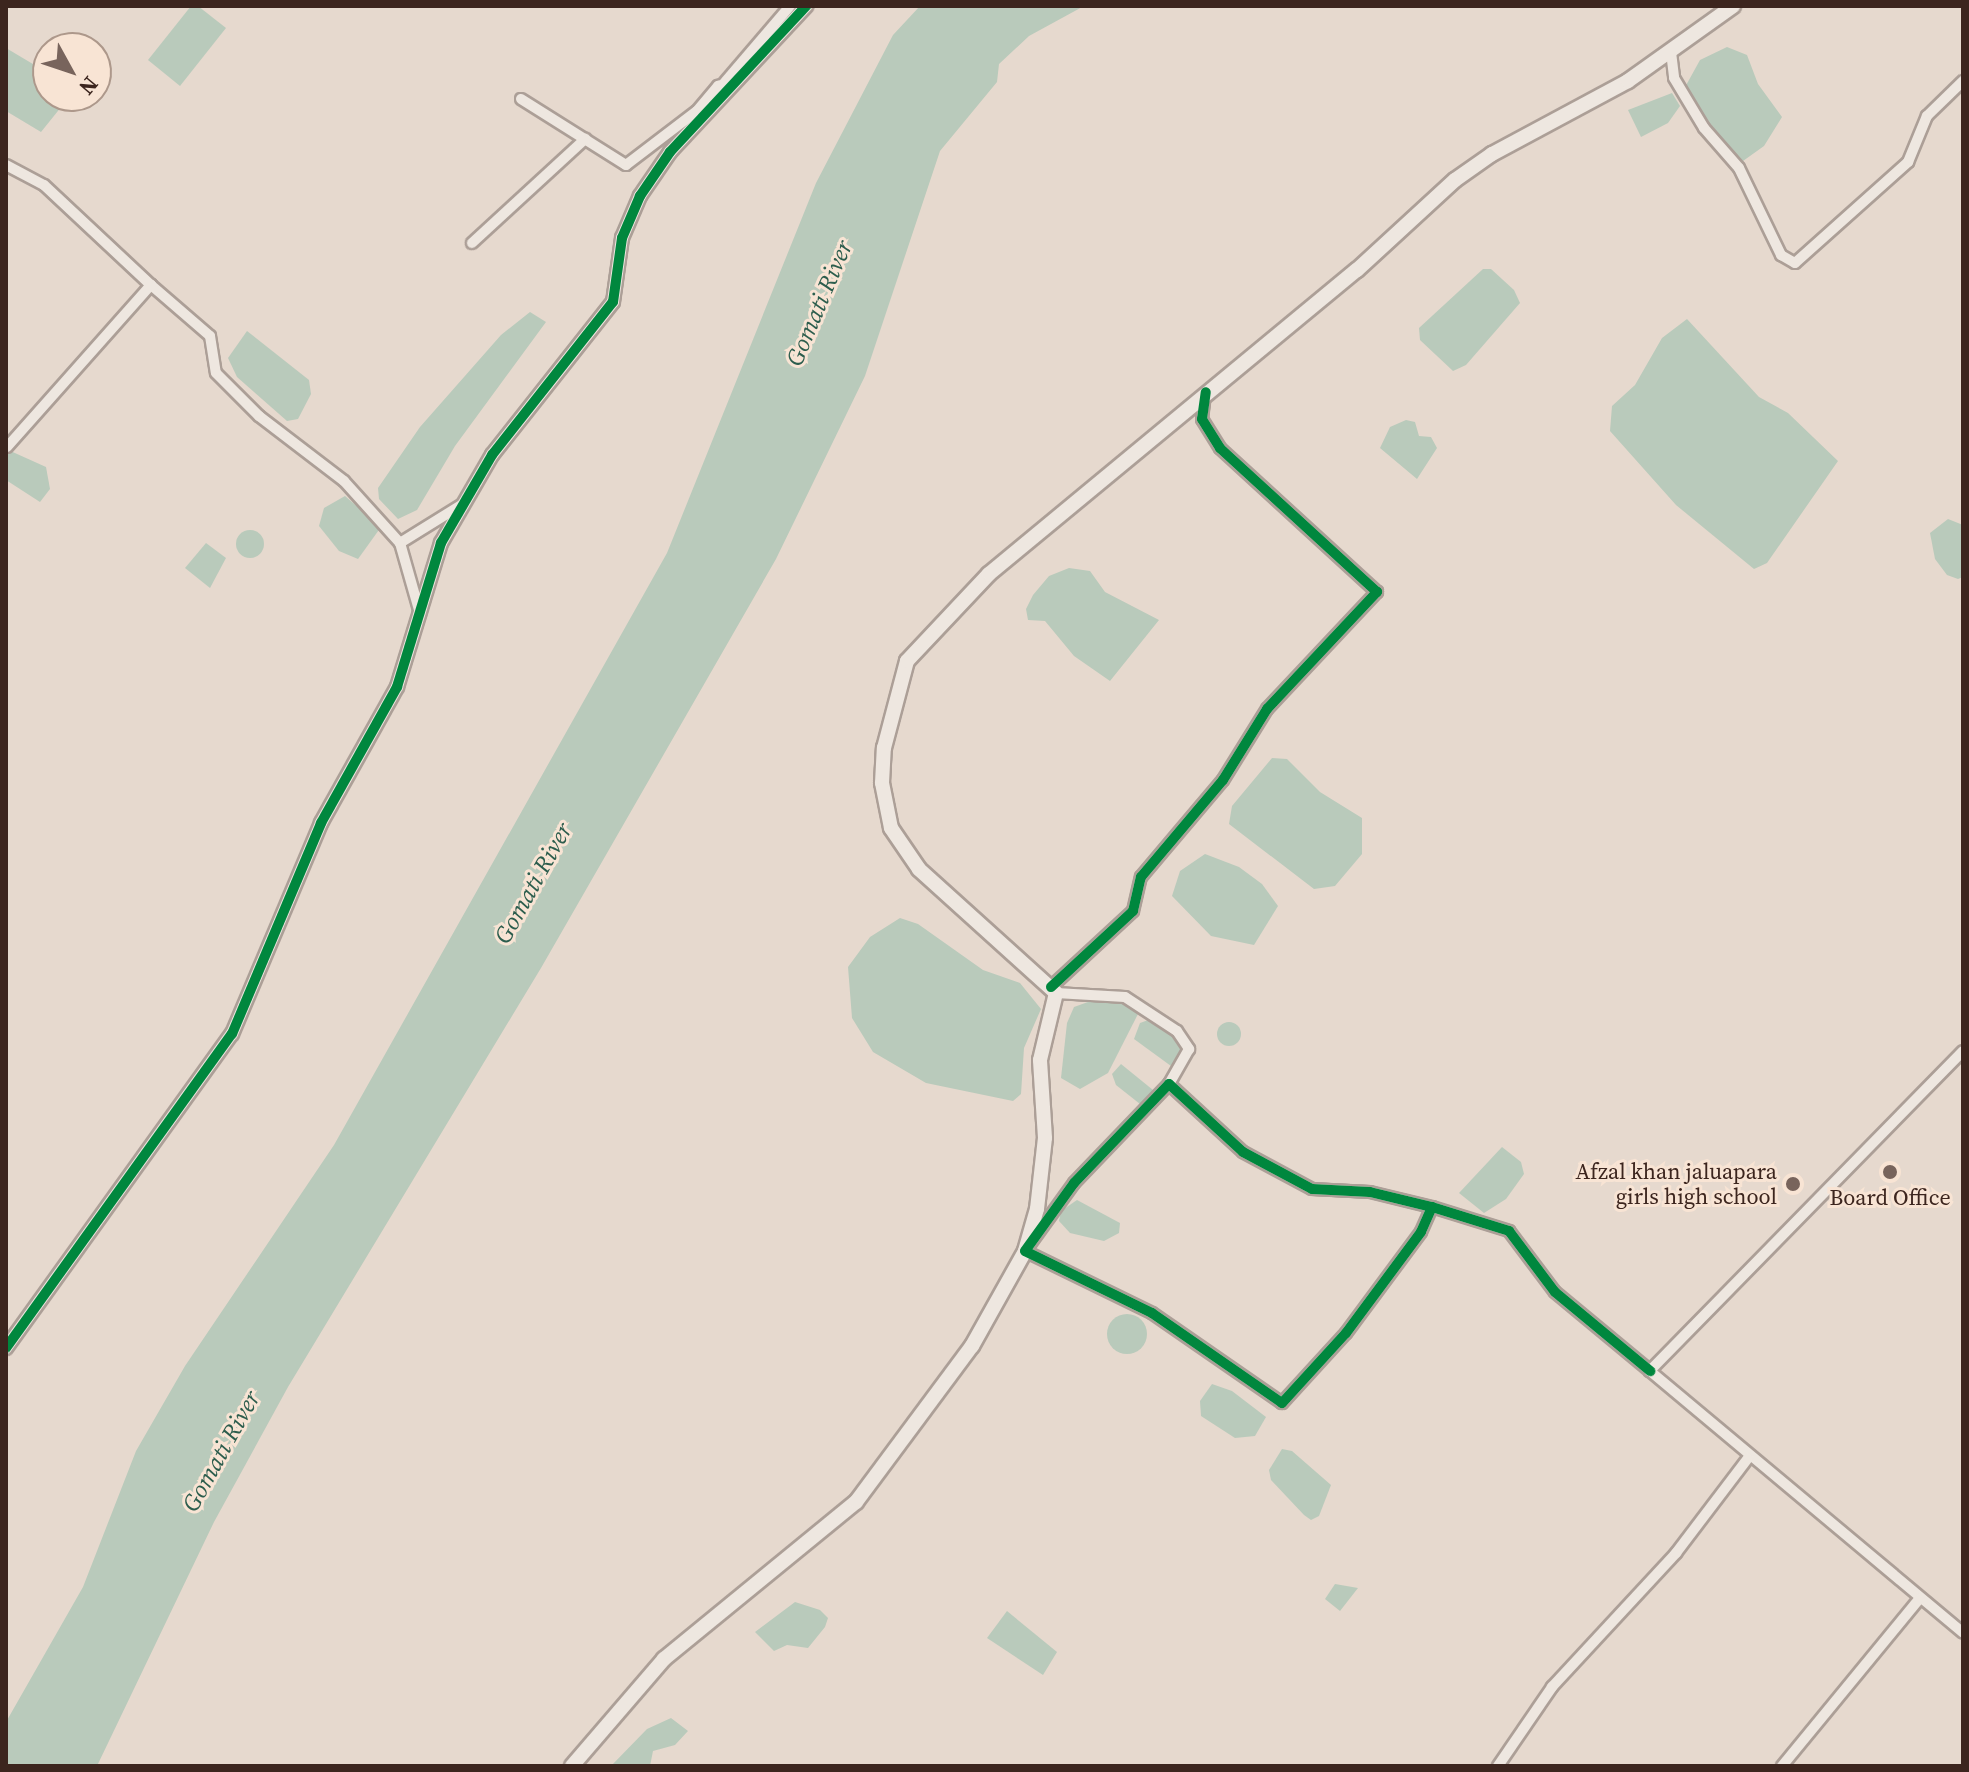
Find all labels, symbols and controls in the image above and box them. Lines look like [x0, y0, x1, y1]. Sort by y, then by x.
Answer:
north arrow [32, 32, 112, 112]
text: N [72, 70, 105, 102]
water label: Gomati River [780, 236, 858, 370]
water label: Gomati River [488, 818, 578, 948]
place label: Afzal khan jaluapara girls high school [1576, 1158, 1777, 1210]
marker: Board Office [1881, 1163, 1899, 1181]
marker: Afzal khan jaluapara girls high school [1784, 1175, 1802, 1193]
place label: Board Office [1829, 1185, 1951, 1211]
water label: Gomati River [176, 1386, 266, 1516]

